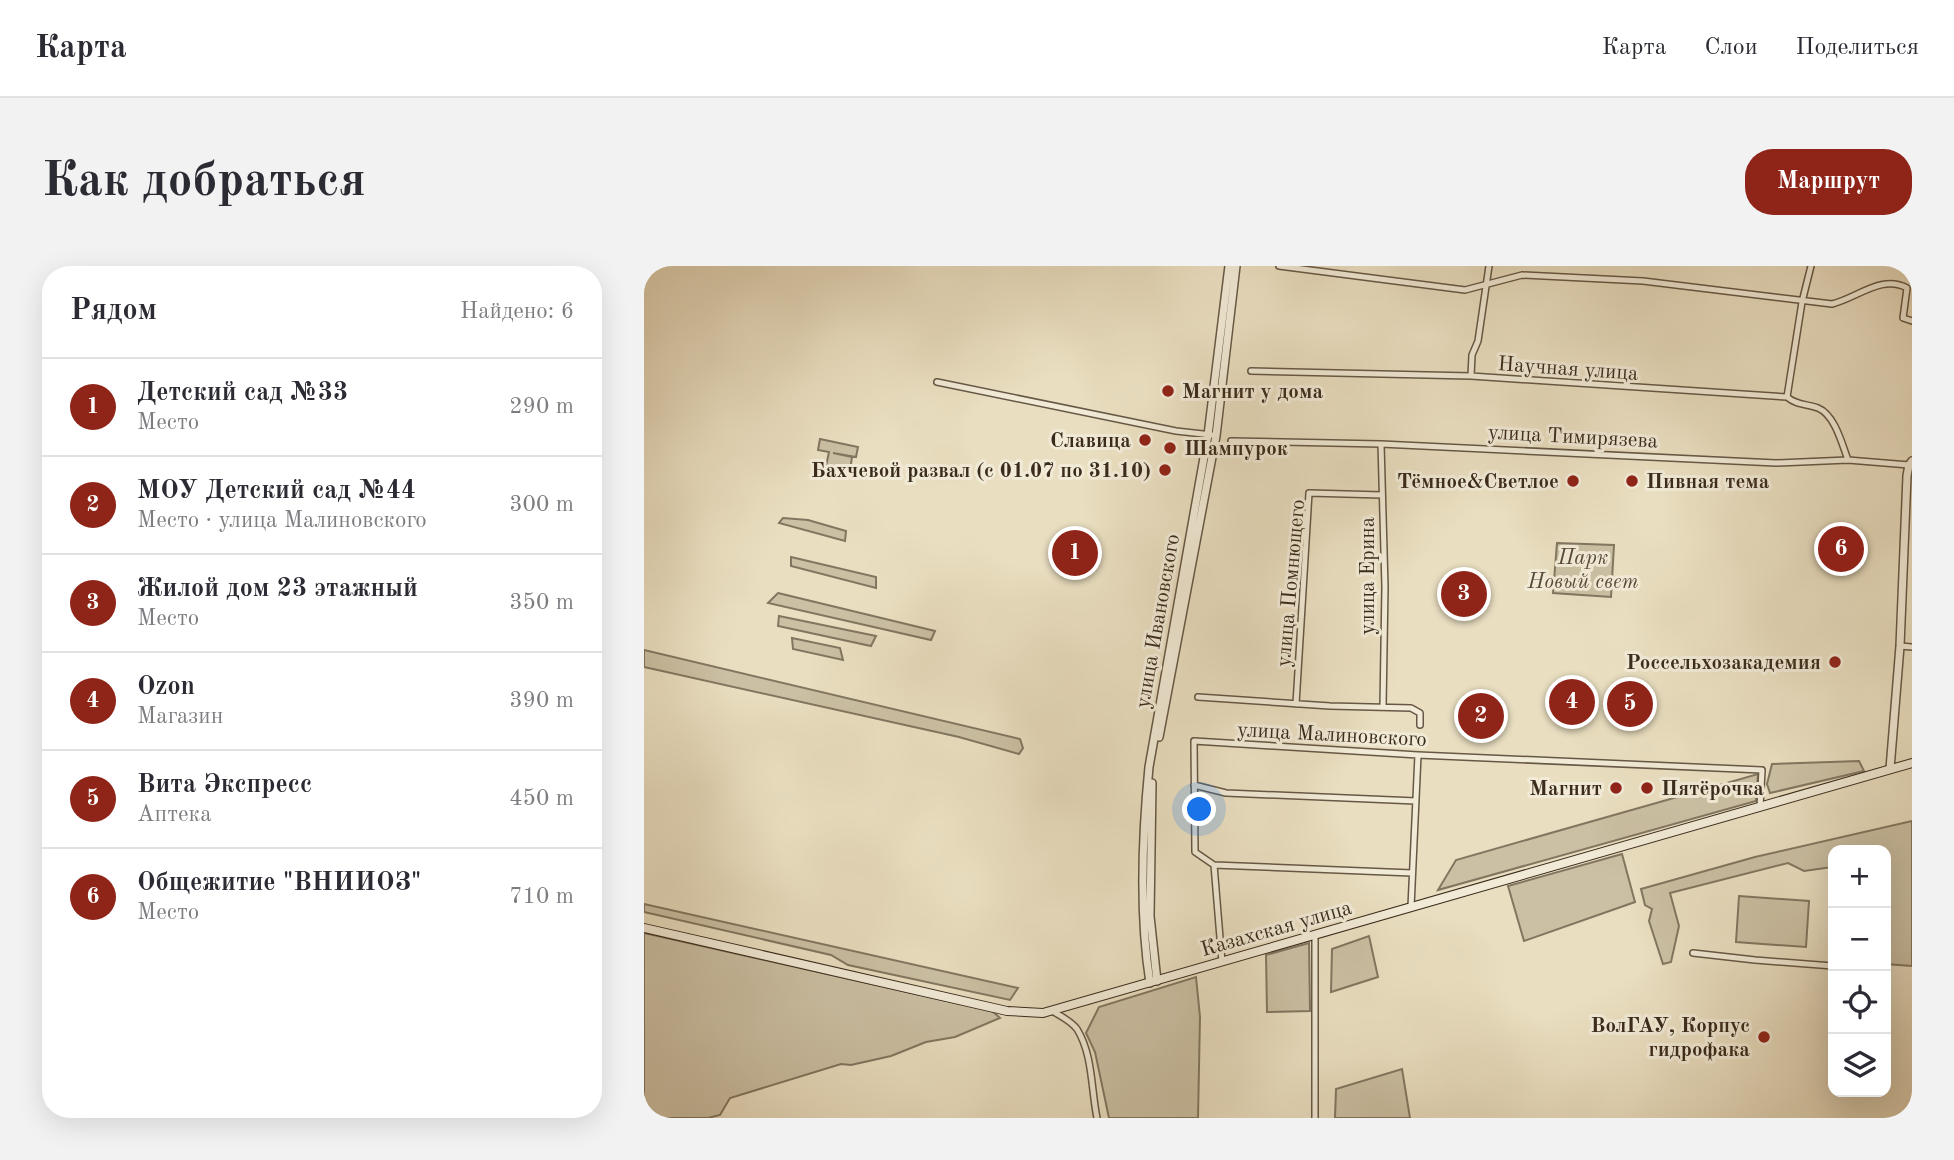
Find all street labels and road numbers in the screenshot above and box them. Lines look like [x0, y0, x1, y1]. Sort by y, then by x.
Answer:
street label: Научная улица [1497, 354, 1639, 385]
street label: улица Тимирязева [1487, 423, 1659, 452]
street label: улица Помнющего [1274, 498, 1309, 668]
street label: улица Ерина [1358, 517, 1379, 635]
street label: улица Ивановского [1133, 532, 1184, 710]
street label: улица Малиновского [1236, 720, 1427, 751]
street label: Казахская улица [1198, 898, 1354, 961]

